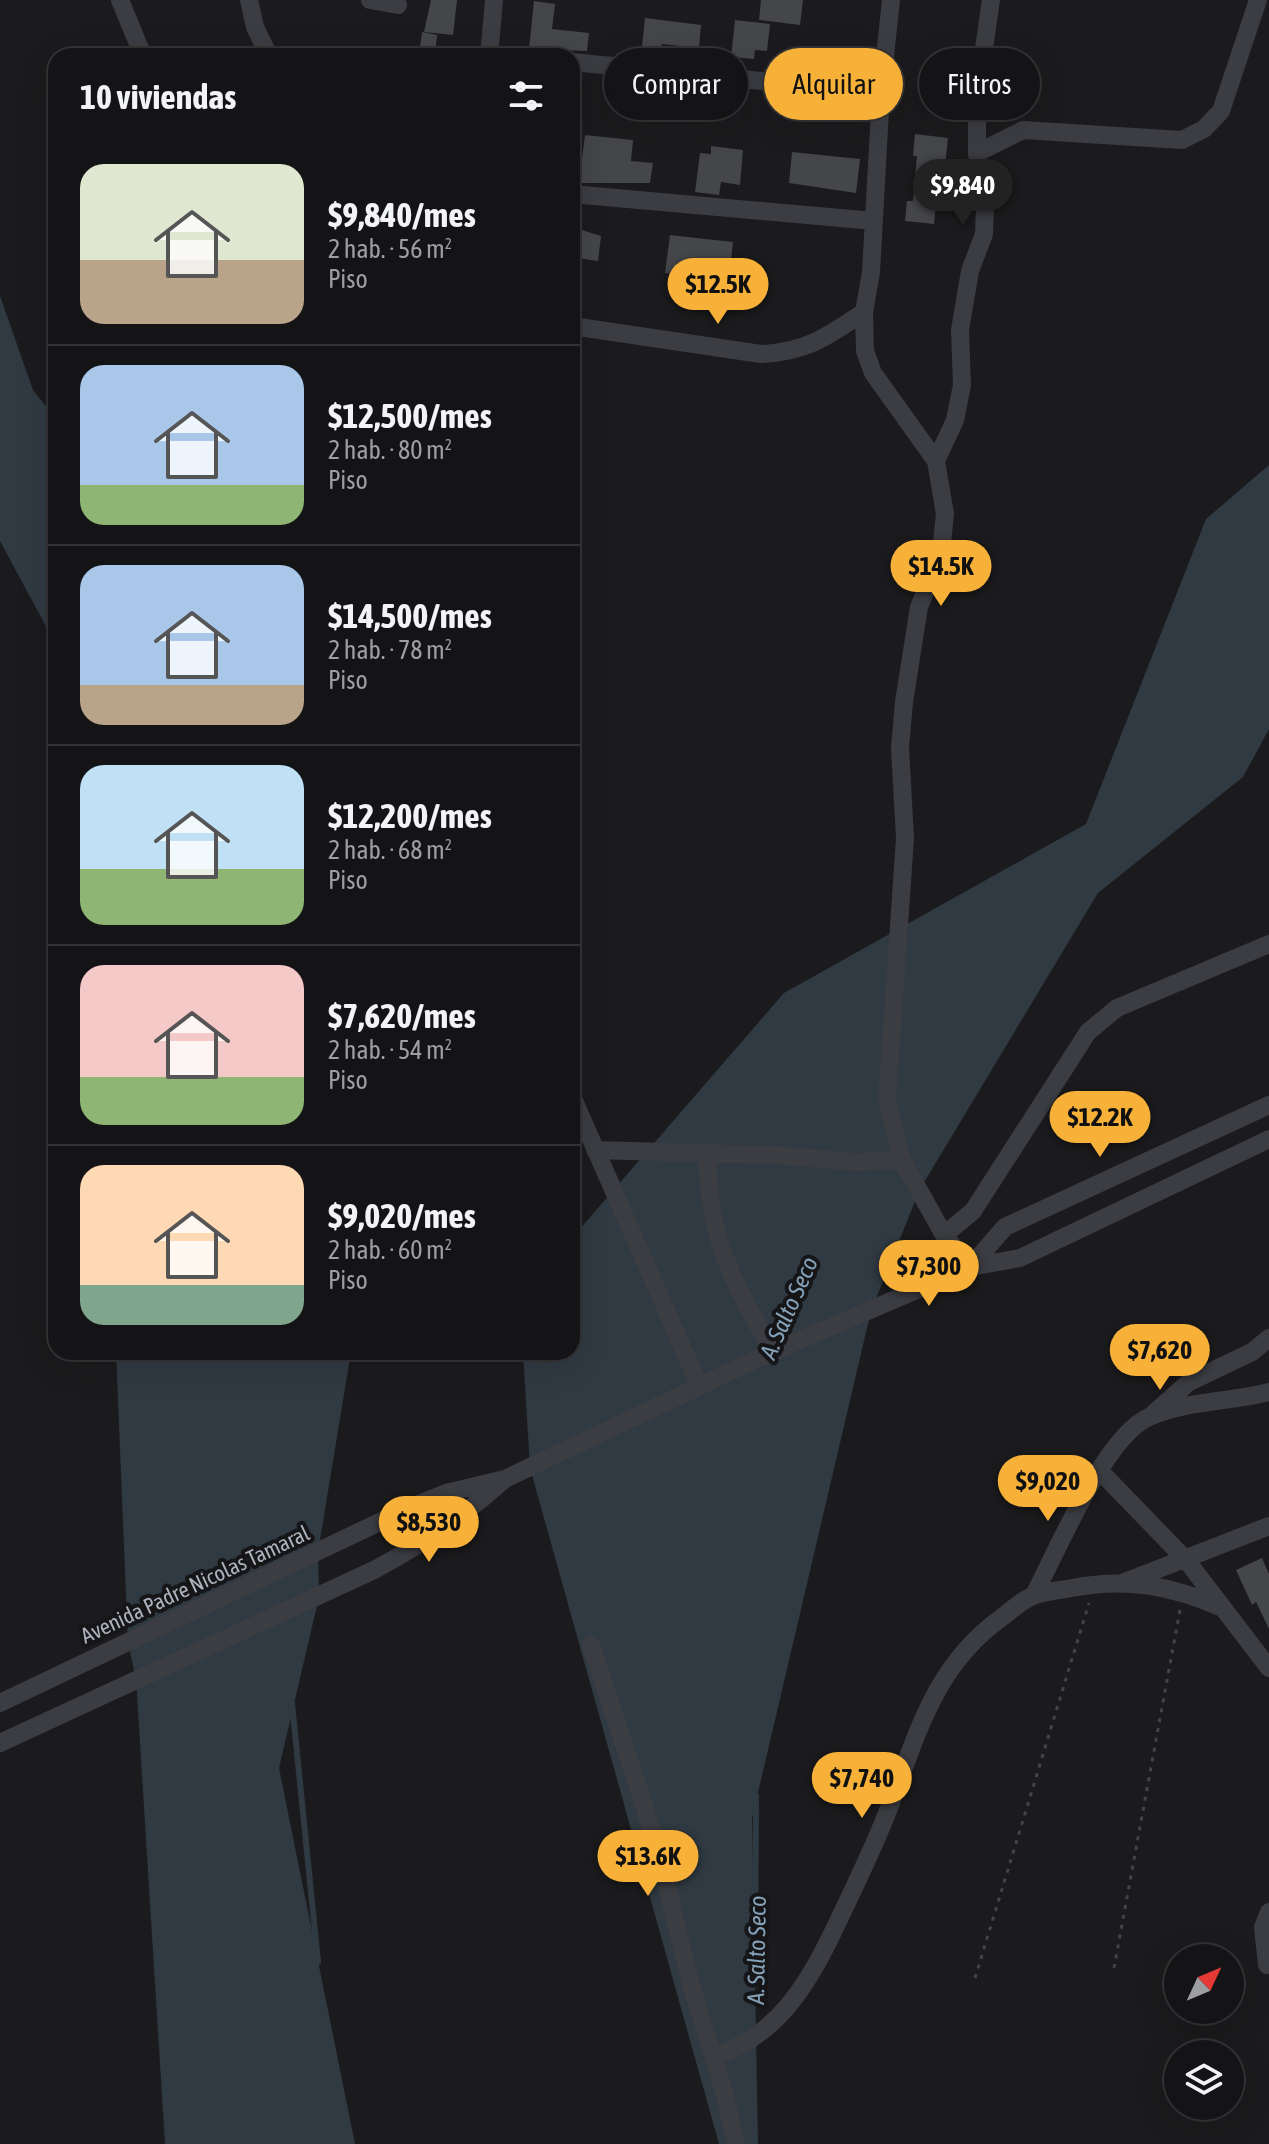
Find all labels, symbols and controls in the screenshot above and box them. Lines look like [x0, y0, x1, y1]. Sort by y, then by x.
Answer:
chip: Comprar [604, 48, 748, 120]
chip: Alquilar [764, 48, 903, 120]
chip: Filtros [919, 48, 1040, 120]
icon: filters [504, 74, 548, 118]
text: 10 viviendas [80, 77, 236, 116]
pin: $9,840 [898, 159, 1028, 227]
text: $9,840 [931, 170, 995, 200]
text: $9,840/mes [328, 195, 476, 234]
icon: home [144, 196, 240, 292]
text: 2 hab. · 56 m² [328, 234, 452, 264]
pin: $12.5K [653, 258, 783, 326]
text: Piso [328, 264, 368, 294]
text: $12.5K [686, 269, 750, 299]
text: $12,500/mes [328, 396, 492, 435]
icon: home [144, 397, 240, 493]
text: 2 hab. · 80 m² [328, 435, 452, 465]
text: Piso [328, 465, 368, 495]
pin: $14.5K [876, 540, 1006, 608]
text: $14.5K [909, 551, 973, 581]
text: $14,500/mes [328, 596, 492, 635]
icon: home [144, 597, 240, 693]
text: 2 hab. · 78 m² [328, 635, 452, 665]
text: Piso [328, 665, 368, 695]
text: $12,200/mes [328, 796, 492, 835]
icon: home [144, 797, 240, 893]
text: 2 hab. · 68 m² [328, 835, 452, 865]
text: Piso [328, 865, 368, 895]
text: $7,620/mes [328, 996, 476, 1035]
icon: home [144, 997, 240, 1093]
text: 2 hab. · 54 m² [328, 1035, 452, 1065]
text: Piso [328, 1065, 368, 1095]
pin: $12.2K [1035, 1091, 1165, 1159]
text: $12.2K [1068, 1102, 1132, 1132]
text: $9,020/mes [328, 1196, 476, 1235]
icon: home [144, 1197, 240, 1293]
text: 2 hab. · 60 m² [328, 1235, 452, 1265]
pin: $7,300 [864, 1240, 994, 1308]
text: $7,300 [897, 1251, 961, 1281]
water label: A. Salto Seco [754, 1253, 823, 1364]
text: Piso [328, 1265, 368, 1295]
pin: $7,620 [1095, 1324, 1225, 1392]
text: $7,620 [1128, 1335, 1192, 1365]
pin: $9,020 [983, 1455, 1113, 1523]
text: $9,020 [1016, 1466, 1080, 1496]
pin: $8,530 [364, 1496, 494, 1564]
text: $8,530 [397, 1507, 461, 1537]
street label: Avenida Padre Nicolas Tamaral [76, 1519, 314, 1648]
pin: $7,740 [797, 1752, 927, 1820]
text: $7,740 [830, 1763, 894, 1793]
pin: $13.6K [583, 1830, 713, 1898]
text: $13.6K [616, 1841, 680, 1871]
water label: A. Salto Seco [742, 1895, 771, 2006]
north arrow [1164, 1944, 1244, 2024]
map controls [1164, 1944, 1244, 2120]
button: layers [1164, 2040, 1244, 2120]

